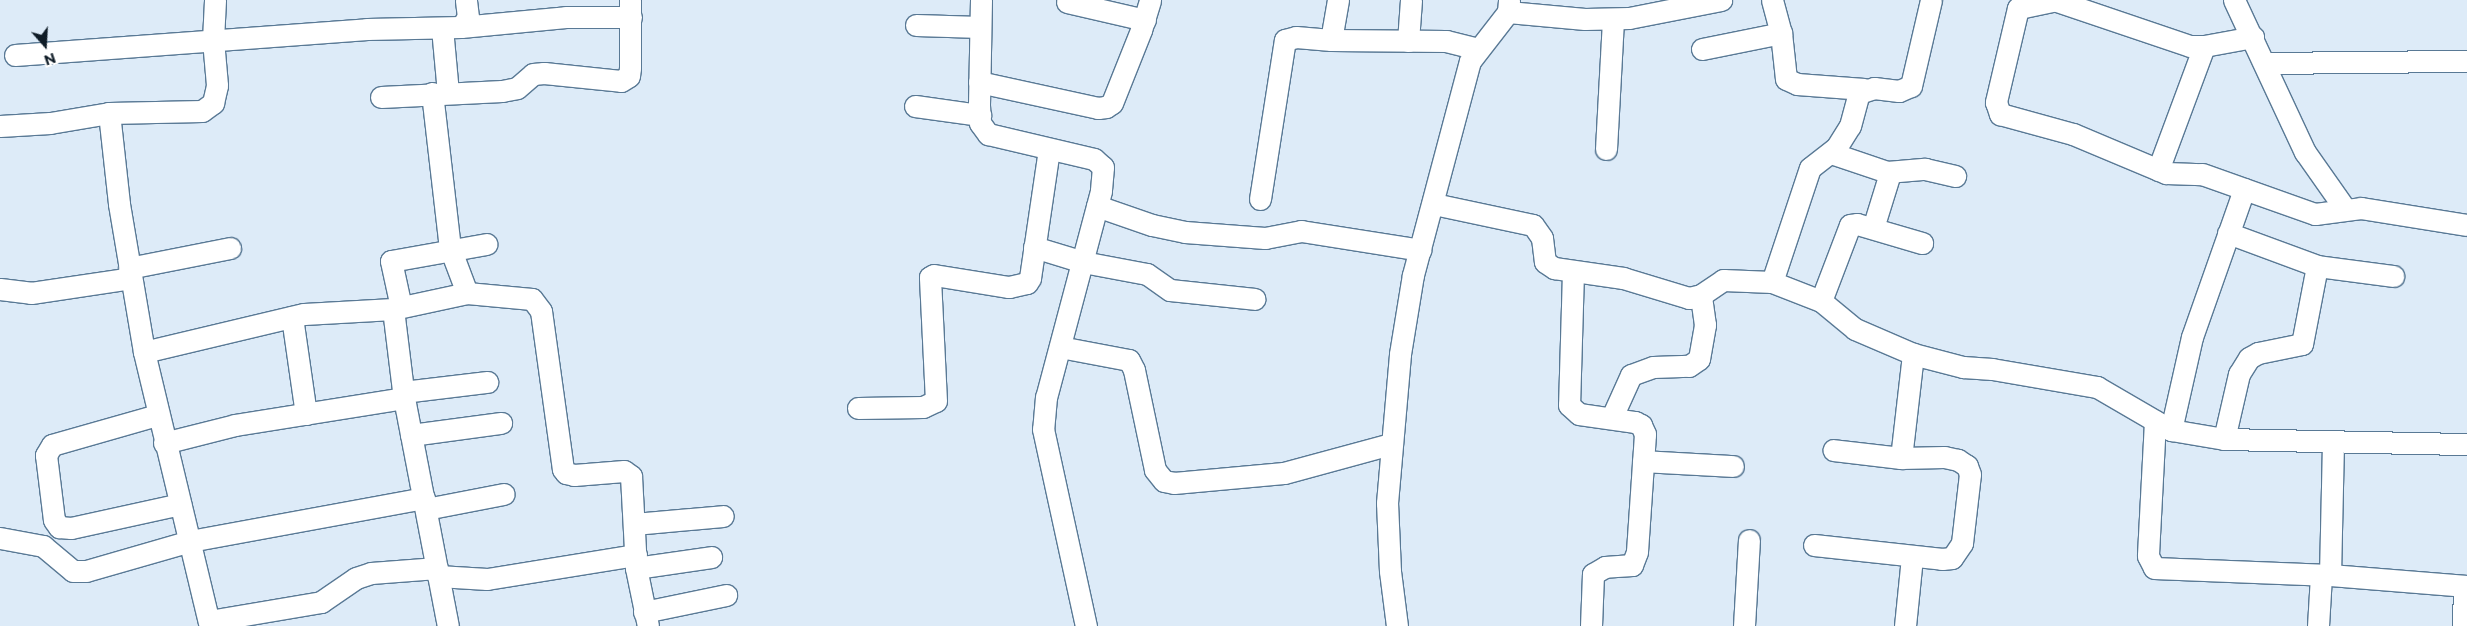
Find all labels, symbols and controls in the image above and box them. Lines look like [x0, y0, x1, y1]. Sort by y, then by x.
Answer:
north arrow [20, 20, 70, 70]
text: N [42, 49, 58, 70]

